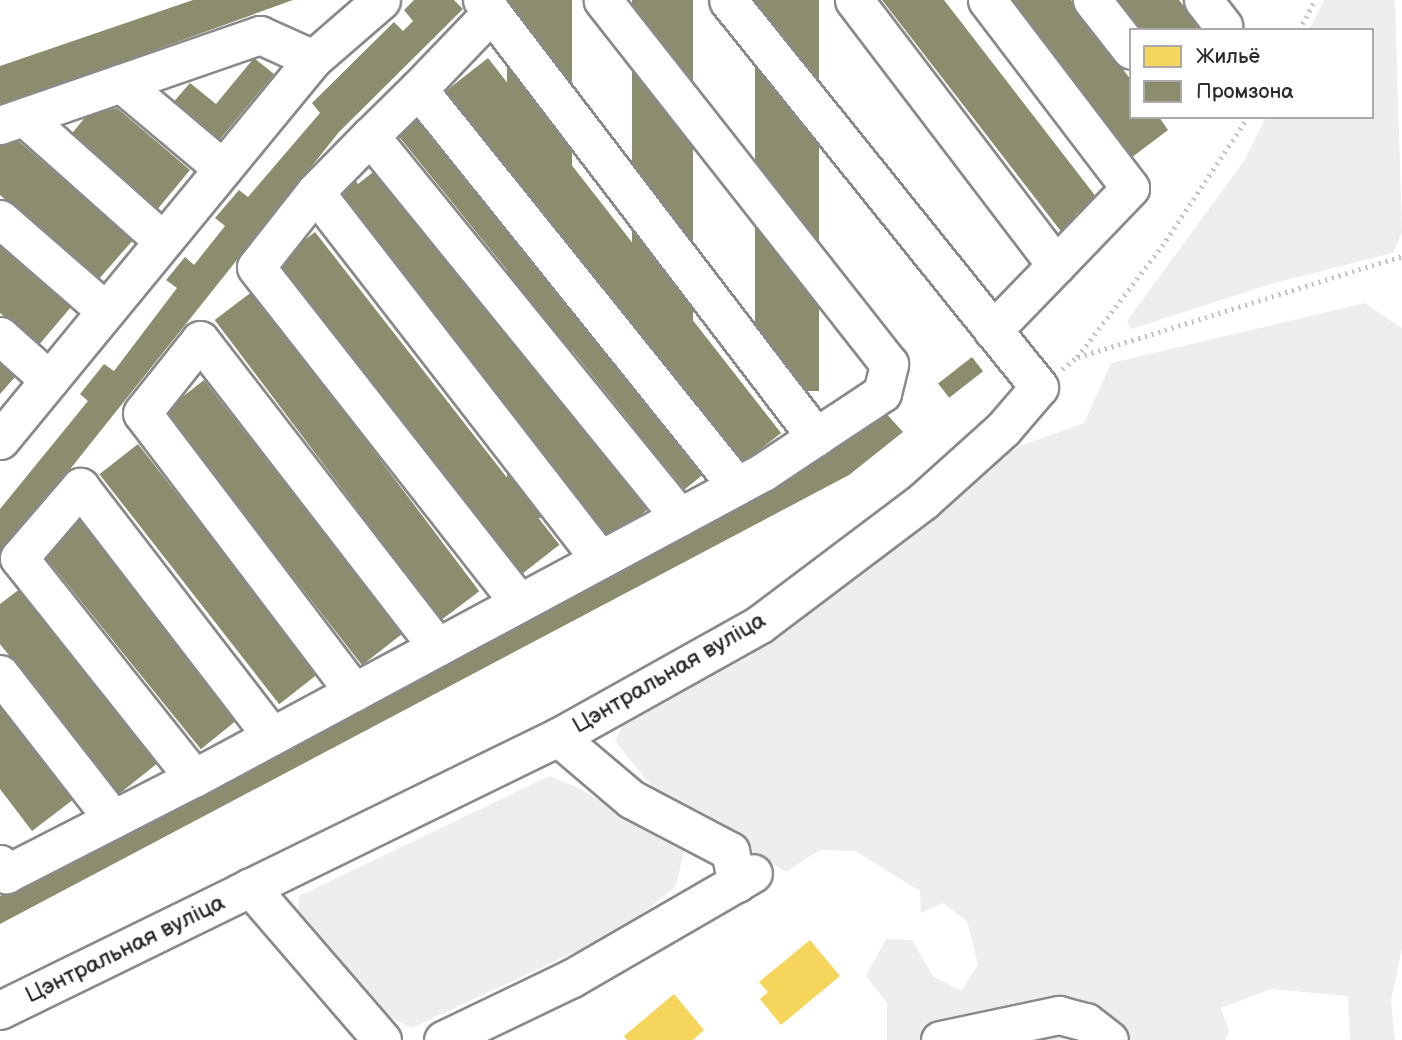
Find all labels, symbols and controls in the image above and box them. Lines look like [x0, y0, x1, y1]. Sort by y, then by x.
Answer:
legend [1129, 28, 1374, 119]
text: Жильё [1196, 44, 1260, 69]
text: Промзона [1196, 79, 1294, 104]
street label: Цэнтральная вуліца [568, 606, 770, 740]
street label: Цэнтральная вуліца [21, 889, 229, 1009]

